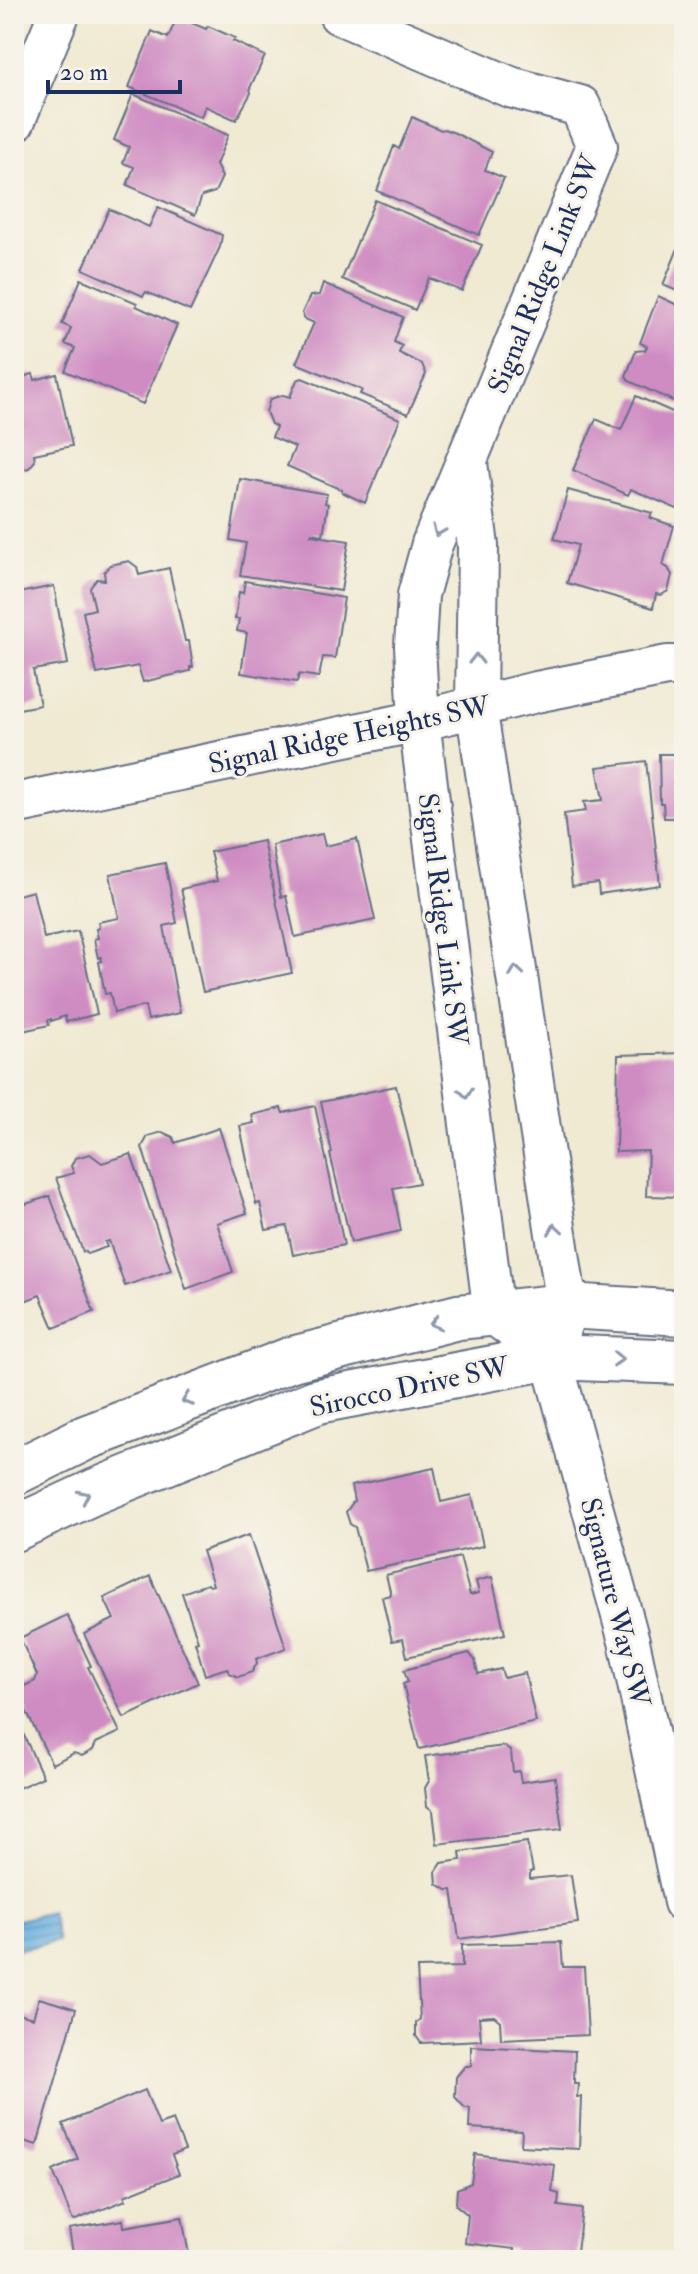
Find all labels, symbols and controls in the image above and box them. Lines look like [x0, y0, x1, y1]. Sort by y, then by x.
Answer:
scale bar [48, 44, 180, 94]
text: 20 m [60, 57, 109, 88]
street label: Signal Ridge Link SW [481, 149, 609, 399]
one-way arrow [431, 523, 447, 537]
one-way arrow [467, 652, 485, 665]
street label: Signal Ridge Heights SW [205, 688, 495, 782]
street label: Signal Ridge Link SW [410, 791, 476, 1049]
one-way arrow [508, 965, 525, 978]
one-way arrow [457, 1087, 474, 1100]
one-way arrow [548, 1222, 565, 1235]
one-way arrow [428, 1313, 442, 1330]
street label: Sirocco Drive SW [307, 1349, 513, 1426]
one-way arrow [612, 1351, 625, 1368]
one-way arrow [181, 1390, 195, 1407]
one-way arrow [76, 1490, 91, 1506]
street label: Signature Way SW [572, 1494, 658, 1712]

